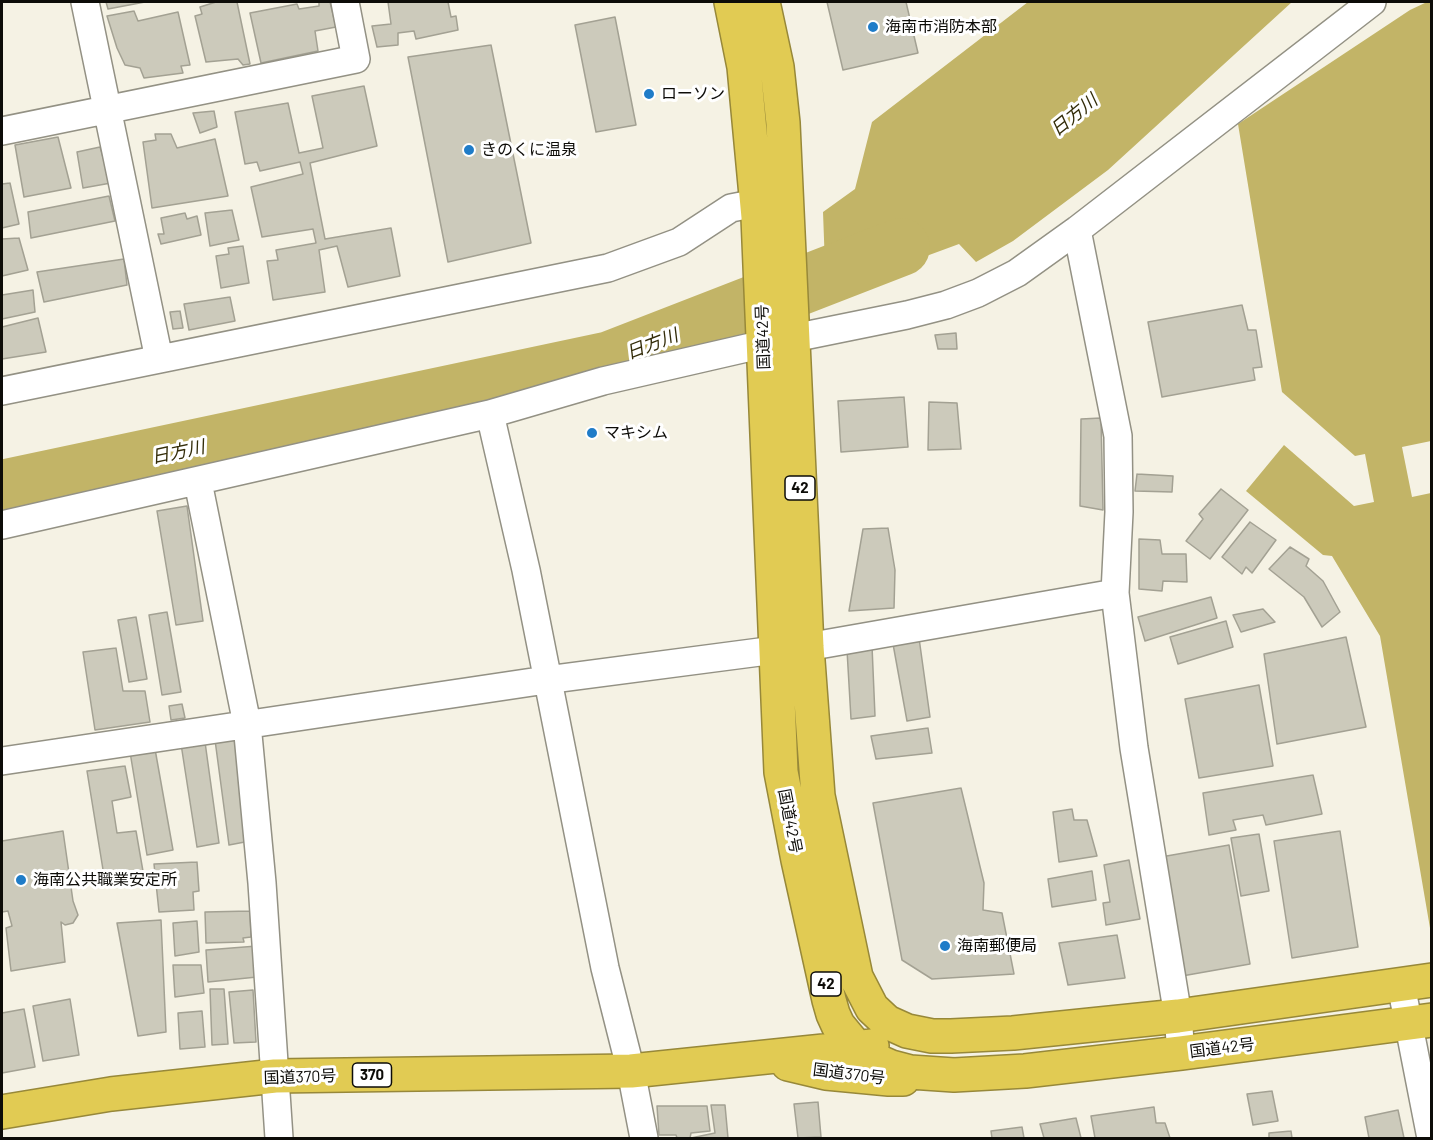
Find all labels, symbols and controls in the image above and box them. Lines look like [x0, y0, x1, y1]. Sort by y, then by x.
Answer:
place label: 海南市消防本部 [885, 17, 997, 37]
marker: 海南市消防本部 [866, 20, 880, 34]
place label: ローソン [661, 84, 725, 104]
marker: ローソン [642, 87, 656, 101]
water label: 日方川 [1046, 90, 1102, 140]
place label: きのくに温泉 [481, 140, 577, 160]
marker: きのくに温泉 [462, 143, 476, 157]
street label: 国道42号 [752, 304, 774, 370]
water label: 日方川 [623, 324, 681, 364]
place label: マキシム [604, 423, 668, 443]
marker: マキシム [585, 426, 599, 440]
water label: 日方川 [149, 436, 207, 468]
road number: 42 [785, 476, 815, 500]
street label: 国道42号 [774, 787, 806, 855]
place label: 海南公共職業安定所 [33, 870, 177, 890]
marker: 海南公共職業安定所 [14, 873, 28, 887]
place label: 海南郵便局 [957, 936, 1037, 956]
marker: 海南郵便局 [938, 939, 952, 953]
road number: 42 [811, 972, 841, 996]
street label: 国道42号 [1188, 1034, 1256, 1062]
street label: 国道370号 [812, 1060, 886, 1088]
road number: 370 [352, 1063, 392, 1087]
street label: 国道370号 [263, 1066, 337, 1088]

